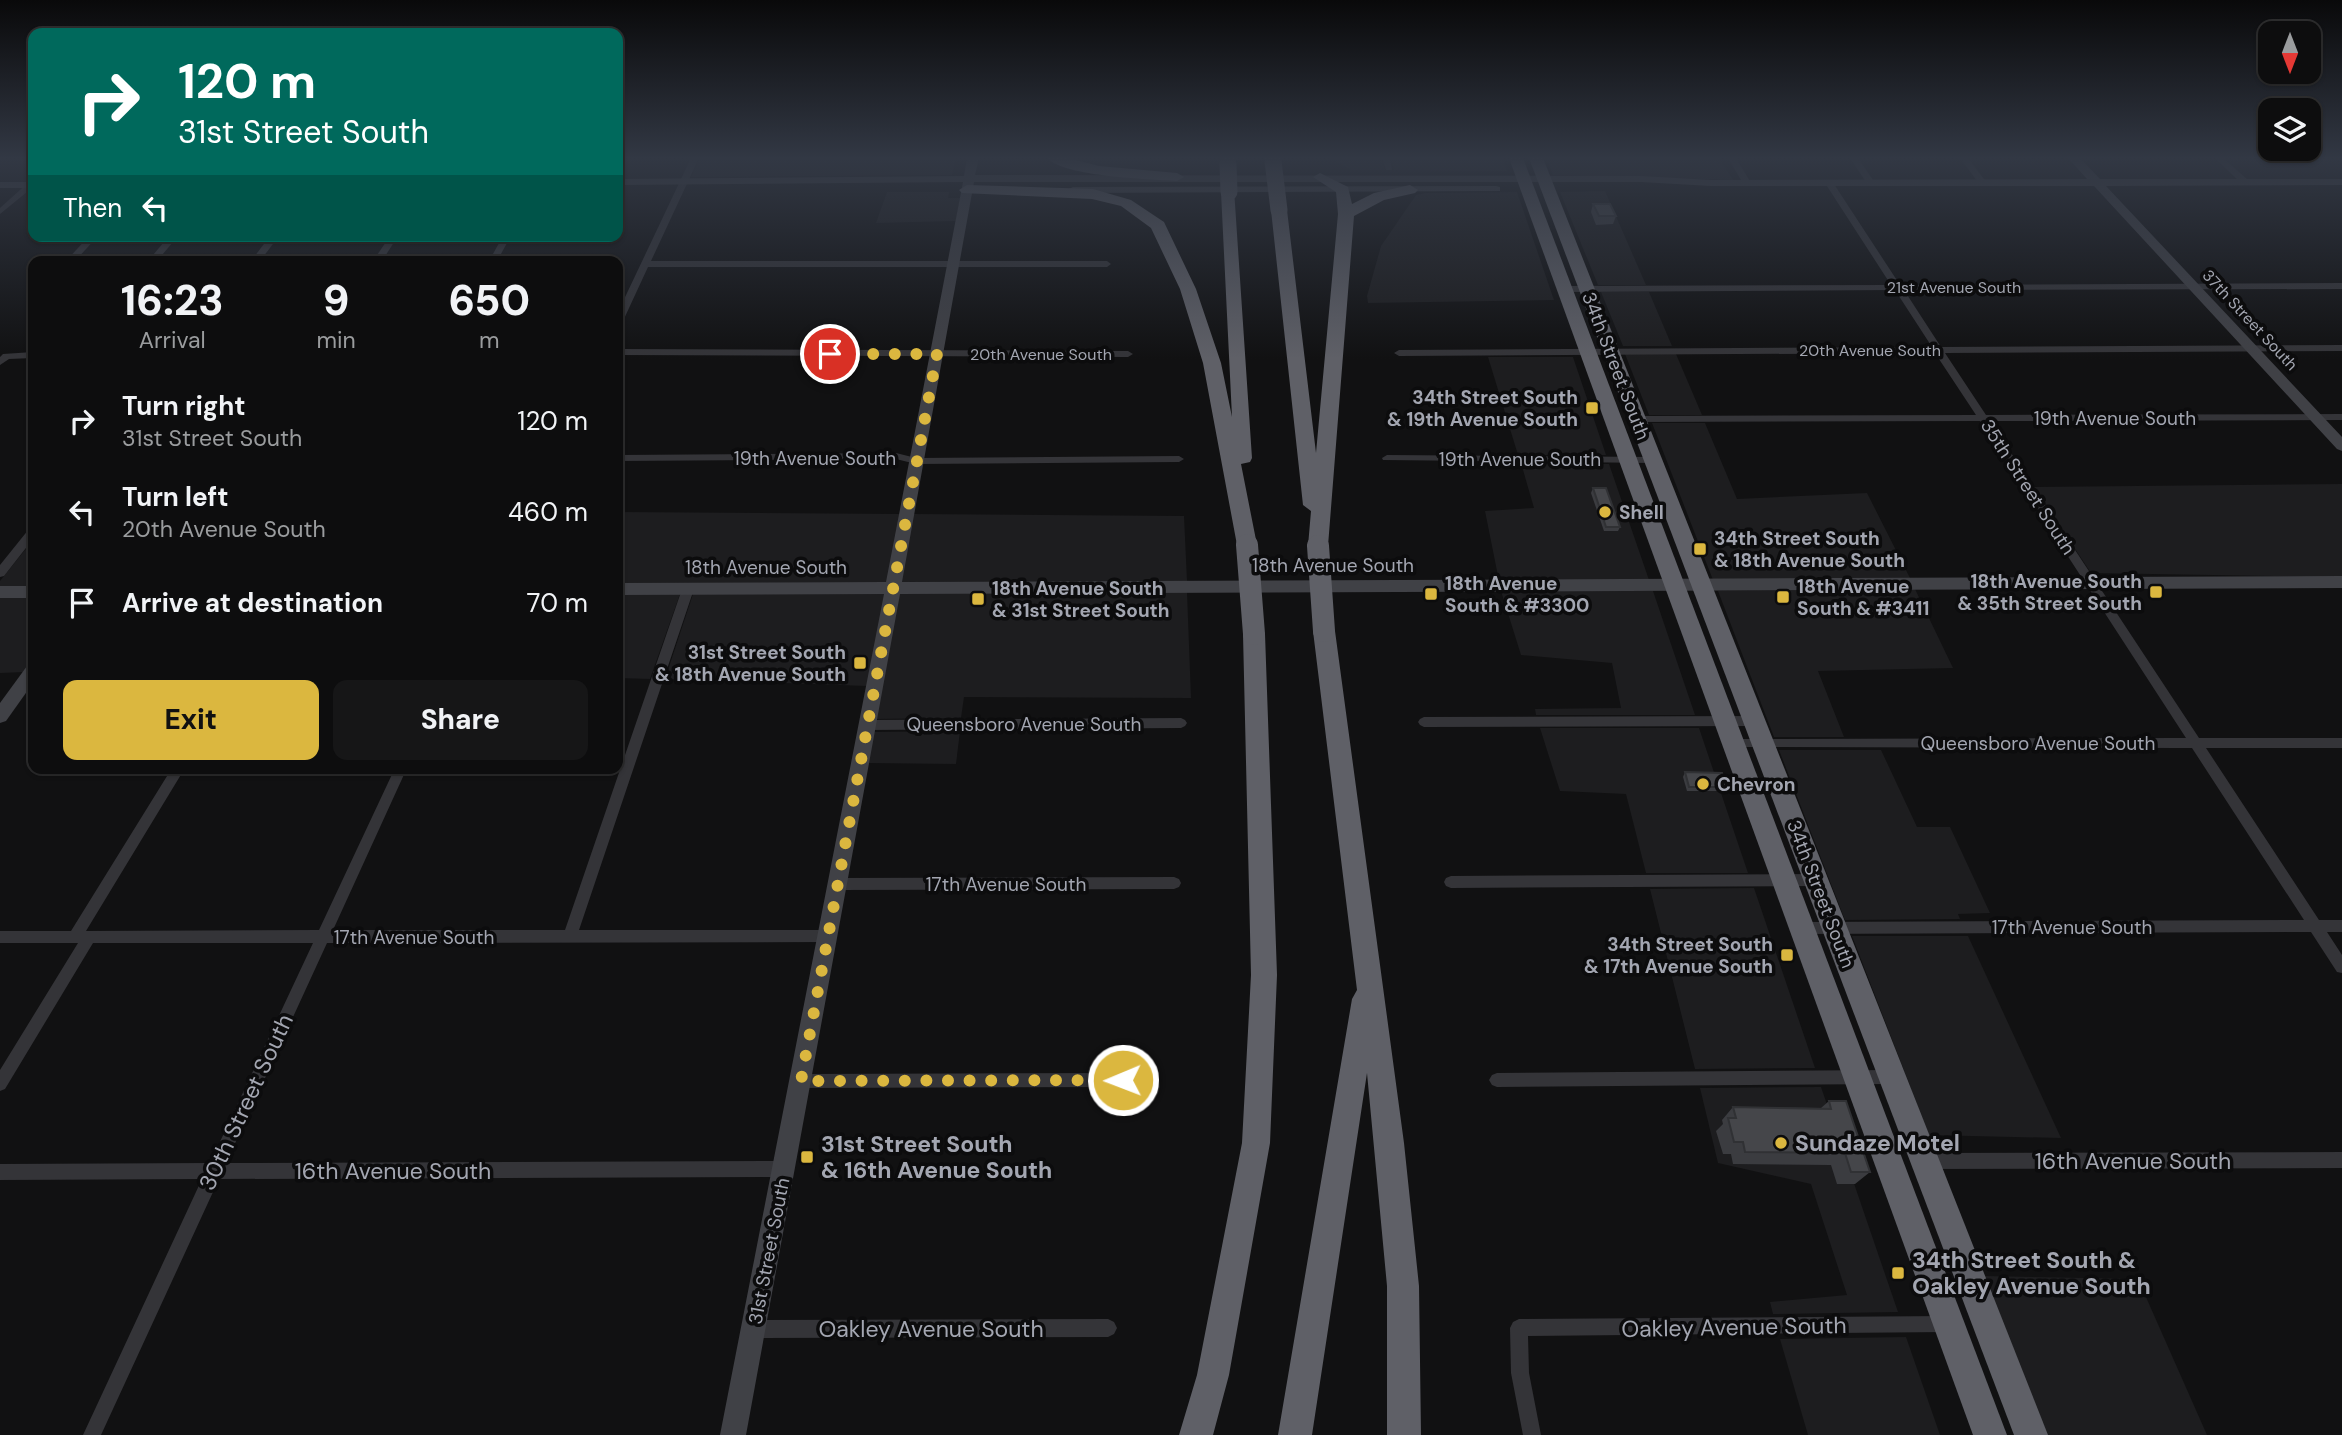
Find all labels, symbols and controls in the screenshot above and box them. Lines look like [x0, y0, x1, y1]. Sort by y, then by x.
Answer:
north arrow [2258, 21, 2320, 84]
map controls [2258, 21, 2321, 161]
text: 120 m [178, 49, 316, 113]
icon: right [63, 56, 154, 147]
button: layers [2258, 98, 2321, 161]
text: 31st Street South [178, 111, 429, 153]
icon: left [136, 189, 174, 227]
text: Then [63, 191, 122, 225]
street label: 37th Street South [2198, 265, 2302, 375]
text: 16:23 [121, 273, 224, 328]
text: 9 [323, 273, 349, 328]
text: 650 [448, 273, 530, 328]
street label: 21st Avenue South [1887, 277, 2021, 298]
street label: 34th Street South [1576, 288, 1656, 444]
pin [800, 324, 860, 384]
text: Arrival [139, 325, 206, 355]
text: min [316, 325, 356, 355]
text: m [479, 325, 500, 355]
icon: arrive [811, 335, 849, 373]
street label: 20th Avenue South [1799, 340, 1941, 361]
street label: 20th Avenue South [970, 344, 1112, 365]
place label: 34th Street South & 19th Avenue South [1387, 385, 1578, 432]
text: Turn right [122, 389, 246, 423]
marker: 34th Street South & 19th Avenue South [1584, 400, 1600, 416]
icon: right [63, 402, 101, 440]
text: 120 m [517, 404, 588, 438]
street label: 19th Avenue South [2034, 406, 2196, 431]
street label: 35th Street South [1975, 414, 2081, 560]
text: 31st Street South [122, 423, 302, 453]
street label: 19th Avenue South [734, 446, 896, 471]
street label: 19th Avenue South [1439, 447, 1601, 472]
text: Turn left [122, 480, 229, 514]
icon: left [63, 493, 101, 531]
text: 460 m [508, 495, 588, 529]
place label: Shell [1619, 500, 1664, 525]
marker: Shell [1597, 504, 1613, 520]
text: 20th Avenue South [122, 514, 326, 544]
place label: 34th Street South & 18th Avenue South [1714, 526, 1905, 573]
marker: 34th Street South & 18th Avenue South [1692, 541, 1708, 557]
street label: 18th Avenue South [1252, 553, 1414, 578]
street label: 18th Avenue South [685, 555, 847, 580]
place label: 18th Avenue South & 35th Street South [1957, 569, 2142, 616]
place label: 18th Avenue South & #3300 [1445, 571, 1589, 618]
place label: 18th Avenue South & #3411 [1797, 574, 1929, 621]
place label: 18th Avenue South & 31st Street South [992, 576, 1170, 623]
icon: arrive [63, 584, 101, 622]
marker: 18th Avenue South & 35th Street South [2148, 584, 2164, 600]
text: Arrive at destination [122, 586, 383, 620]
text: 70 m [527, 586, 588, 620]
marker: 18th Avenue South & #3300 [1423, 586, 1439, 602]
marker: 18th Avenue South & #3411 [1775, 589, 1791, 605]
marker: 18th Avenue South & 31st Street South [970, 591, 986, 607]
place label: 31st Street South & 18th Avenue South [655, 640, 846, 687]
marker: 31st Street South & 18th Avenue South [852, 655, 868, 671]
button: Exit [63, 680, 319, 760]
button: Share [333, 680, 588, 760]
street label: Queensboro Avenue South [907, 712, 1141, 737]
street label: Queensboro Avenue South [1921, 731, 2155, 756]
place label: Chevron [1717, 772, 1796, 797]
marker: Chevron [1695, 776, 1711, 792]
street label: 34th Street South [1781, 816, 1861, 972]
street label: 17th Avenue South [926, 872, 1086, 897]
street label: 17th Avenue South [1992, 915, 2152, 940]
street label: 17th Avenue South [334, 925, 494, 950]
place label: 34th Street South & 17th Avenue South [1584, 932, 1773, 979]
marker: 34th Street South & 17th Avenue South [1779, 947, 1795, 963]
street label: 30th Street South [192, 1009, 300, 1195]
position arrow [1086, 1043, 1160, 1117]
place label: Sundaze Motel [1795, 1128, 1960, 1158]
place label: 31st Street South & 16th Avenue South [821, 1129, 1052, 1185]
marker: Sundaze Motel [1773, 1135, 1789, 1151]
street label: 16th Avenue South [2035, 1146, 2231, 1176]
marker: 31st Street South & 16th Avenue South [799, 1149, 815, 1165]
street label: 16th Avenue South [295, 1156, 491, 1186]
street label: 31st Street South [743, 1176, 795, 1326]
place label: 34th Street South & Oakley Avenue South [1912, 1245, 2151, 1301]
marker: 34th Street South & Oakley Avenue South [1890, 1265, 1906, 1281]
street label: Oakley Avenue South [1621, 1310, 1847, 1344]
street label: Oakley Avenue South [818, 1314, 1044, 1344]

